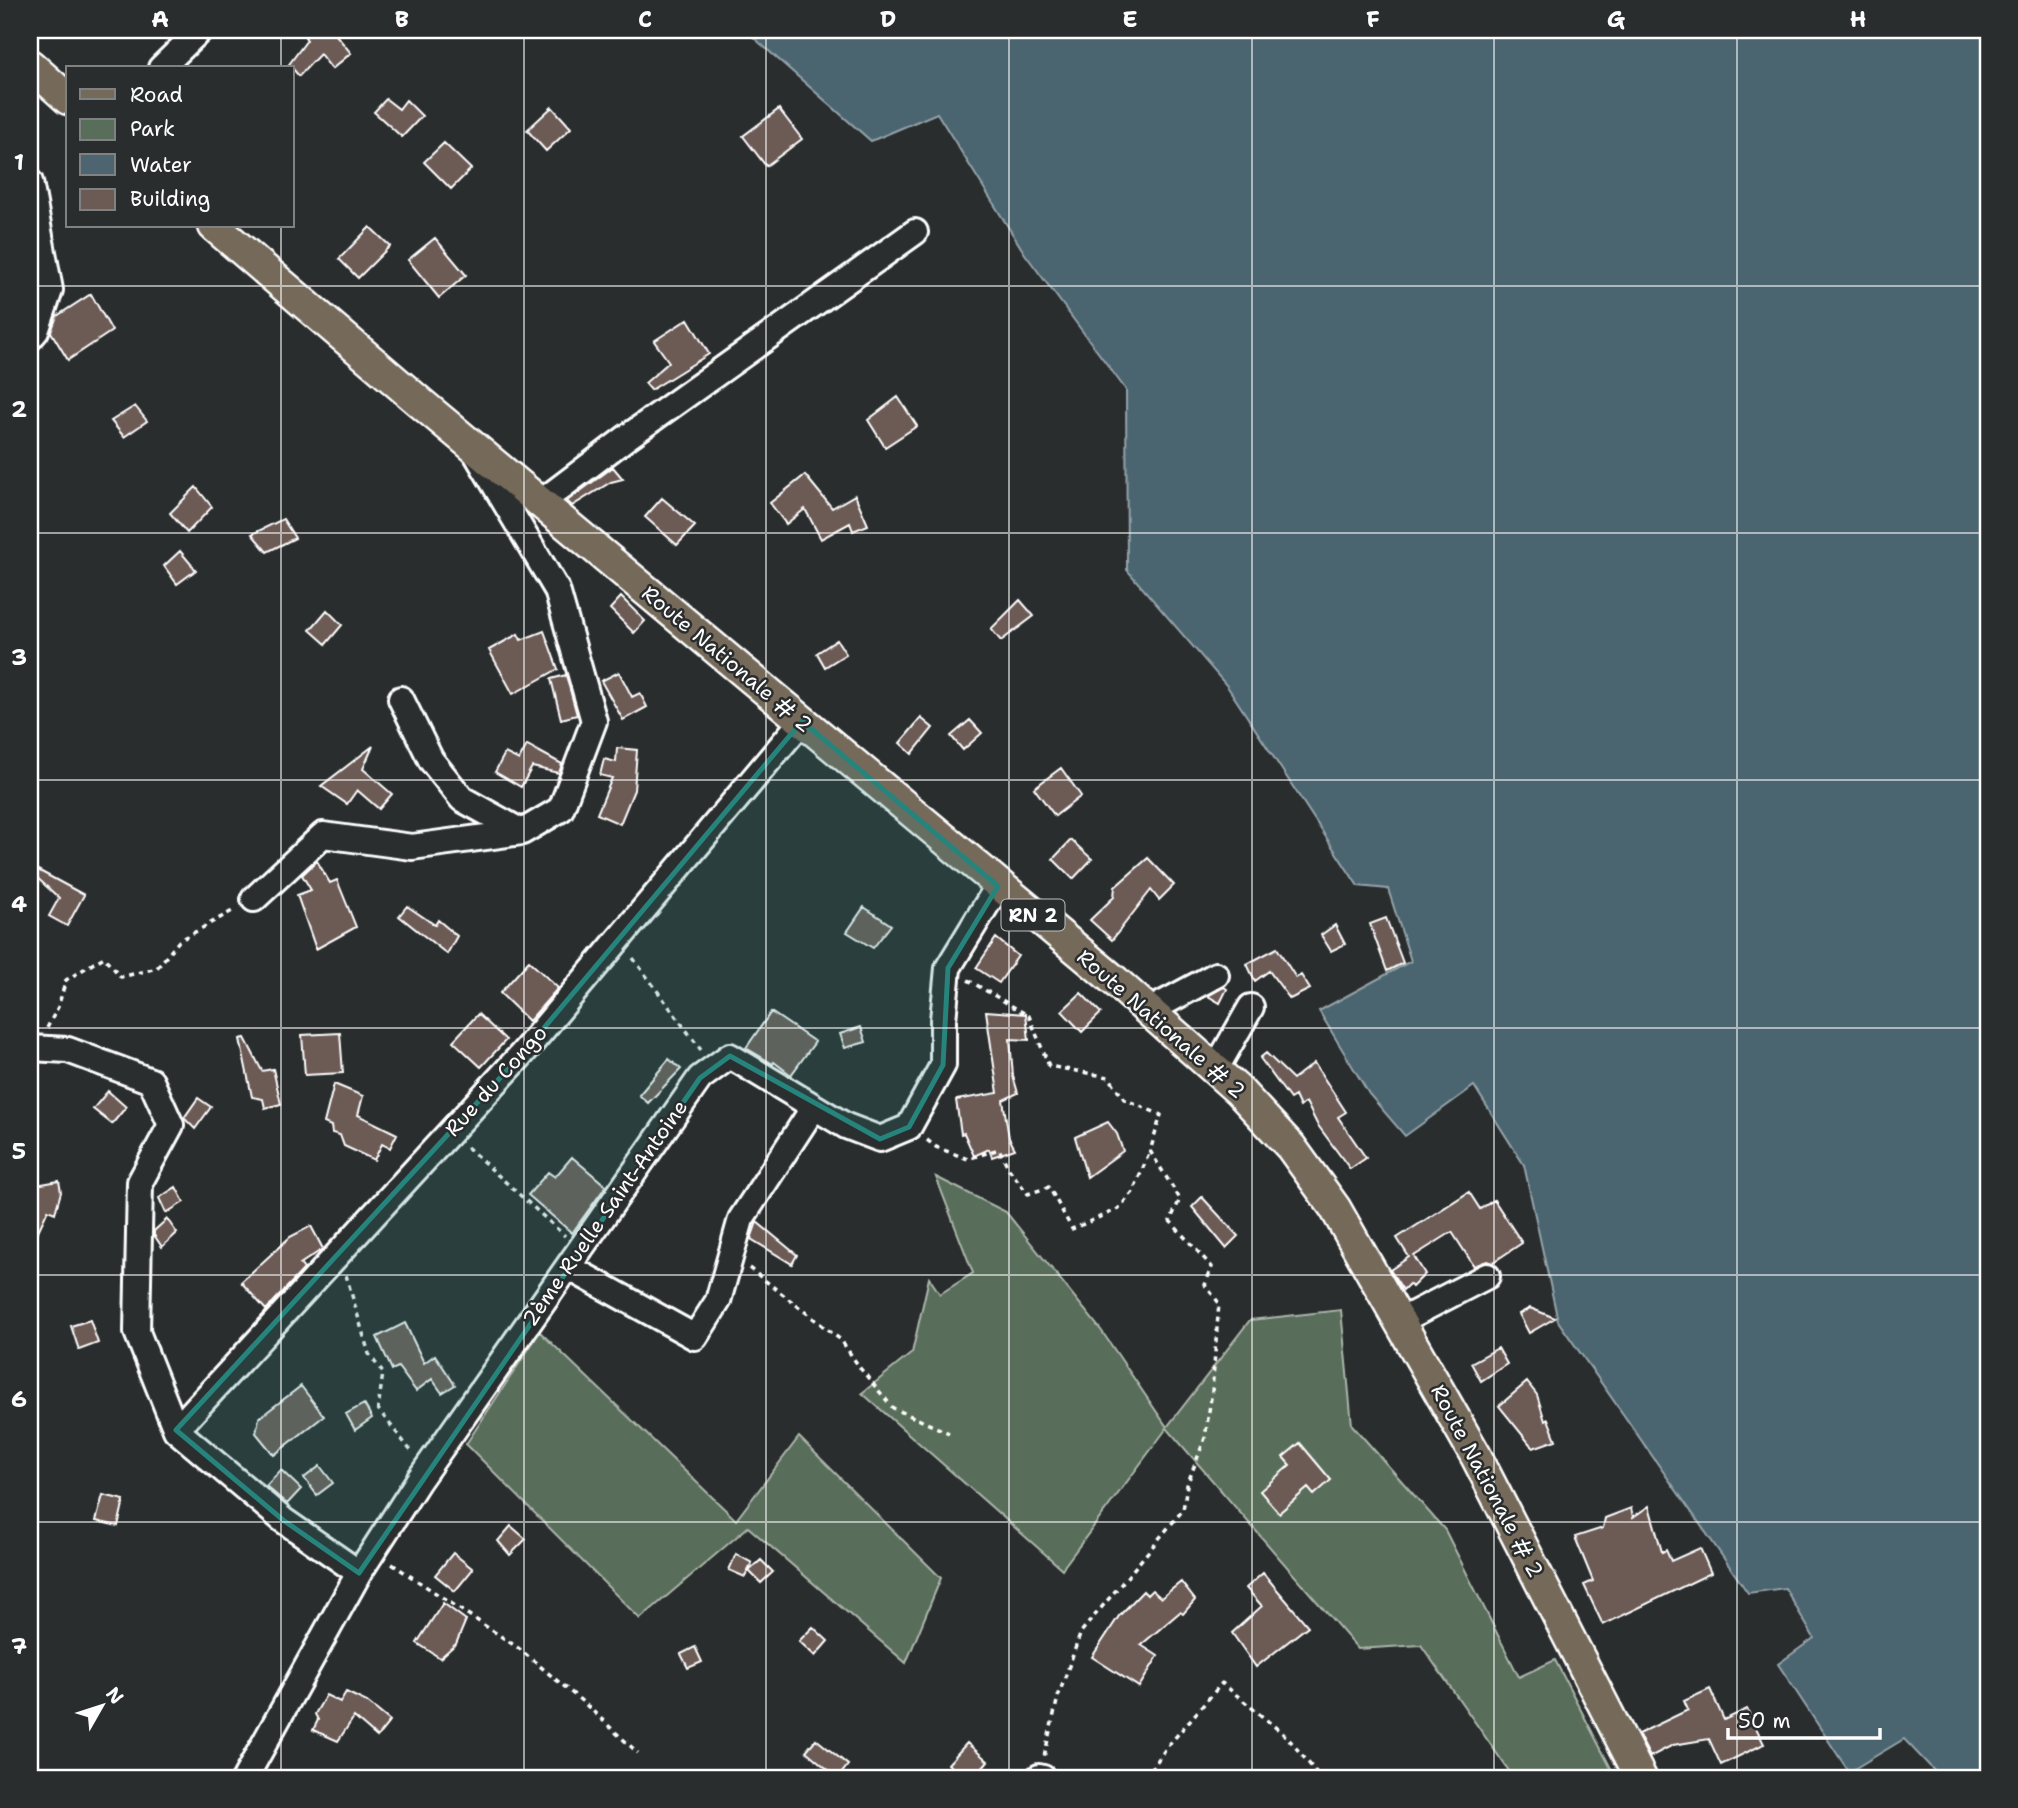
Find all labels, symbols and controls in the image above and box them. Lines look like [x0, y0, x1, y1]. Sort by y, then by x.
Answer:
text: A [151, 4, 169, 34]
text: B [395, 4, 409, 34]
text: C [638, 4, 652, 34]
text: D [880, 4, 896, 34]
text: E [1122, 4, 1138, 34]
text: F [1366, 4, 1380, 34]
text: G [1607, 4, 1626, 34]
text: H [1850, 4, 1866, 34]
legend [66, 66, 294, 228]
text: Road [130, 81, 183, 109]
text: Park [130, 115, 175, 143]
text: 1 [14, 147, 24, 177]
text: Water [130, 151, 192, 179]
text: Building [130, 185, 210, 213]
text: 2 [11, 394, 27, 424]
street label: Route Nationale # 2 [636, 579, 818, 739]
text: 3 [11, 642, 27, 672]
text: 4 [11, 889, 27, 919]
road number: RN 2 [1002, 900, 1064, 931]
street label: Route Nationale # 2 [1071, 943, 1251, 1105]
street label: Rue du Congo [439, 1019, 553, 1143]
street label: 2ème Ruelle Saint-Antoine [516, 1094, 694, 1332]
text: 5 [12, 1136, 26, 1166]
street label: Route Nationale # 2 [1424, 1380, 1550, 1582]
text: 6 [11, 1384, 27, 1414]
text: 7 [11, 1631, 27, 1661]
north arrow [66, 1672, 136, 1742]
text: N [100, 1682, 129, 1709]
scale bar [1728, 1696, 1880, 1740]
text: 50 m [1738, 1707, 1791, 1735]

